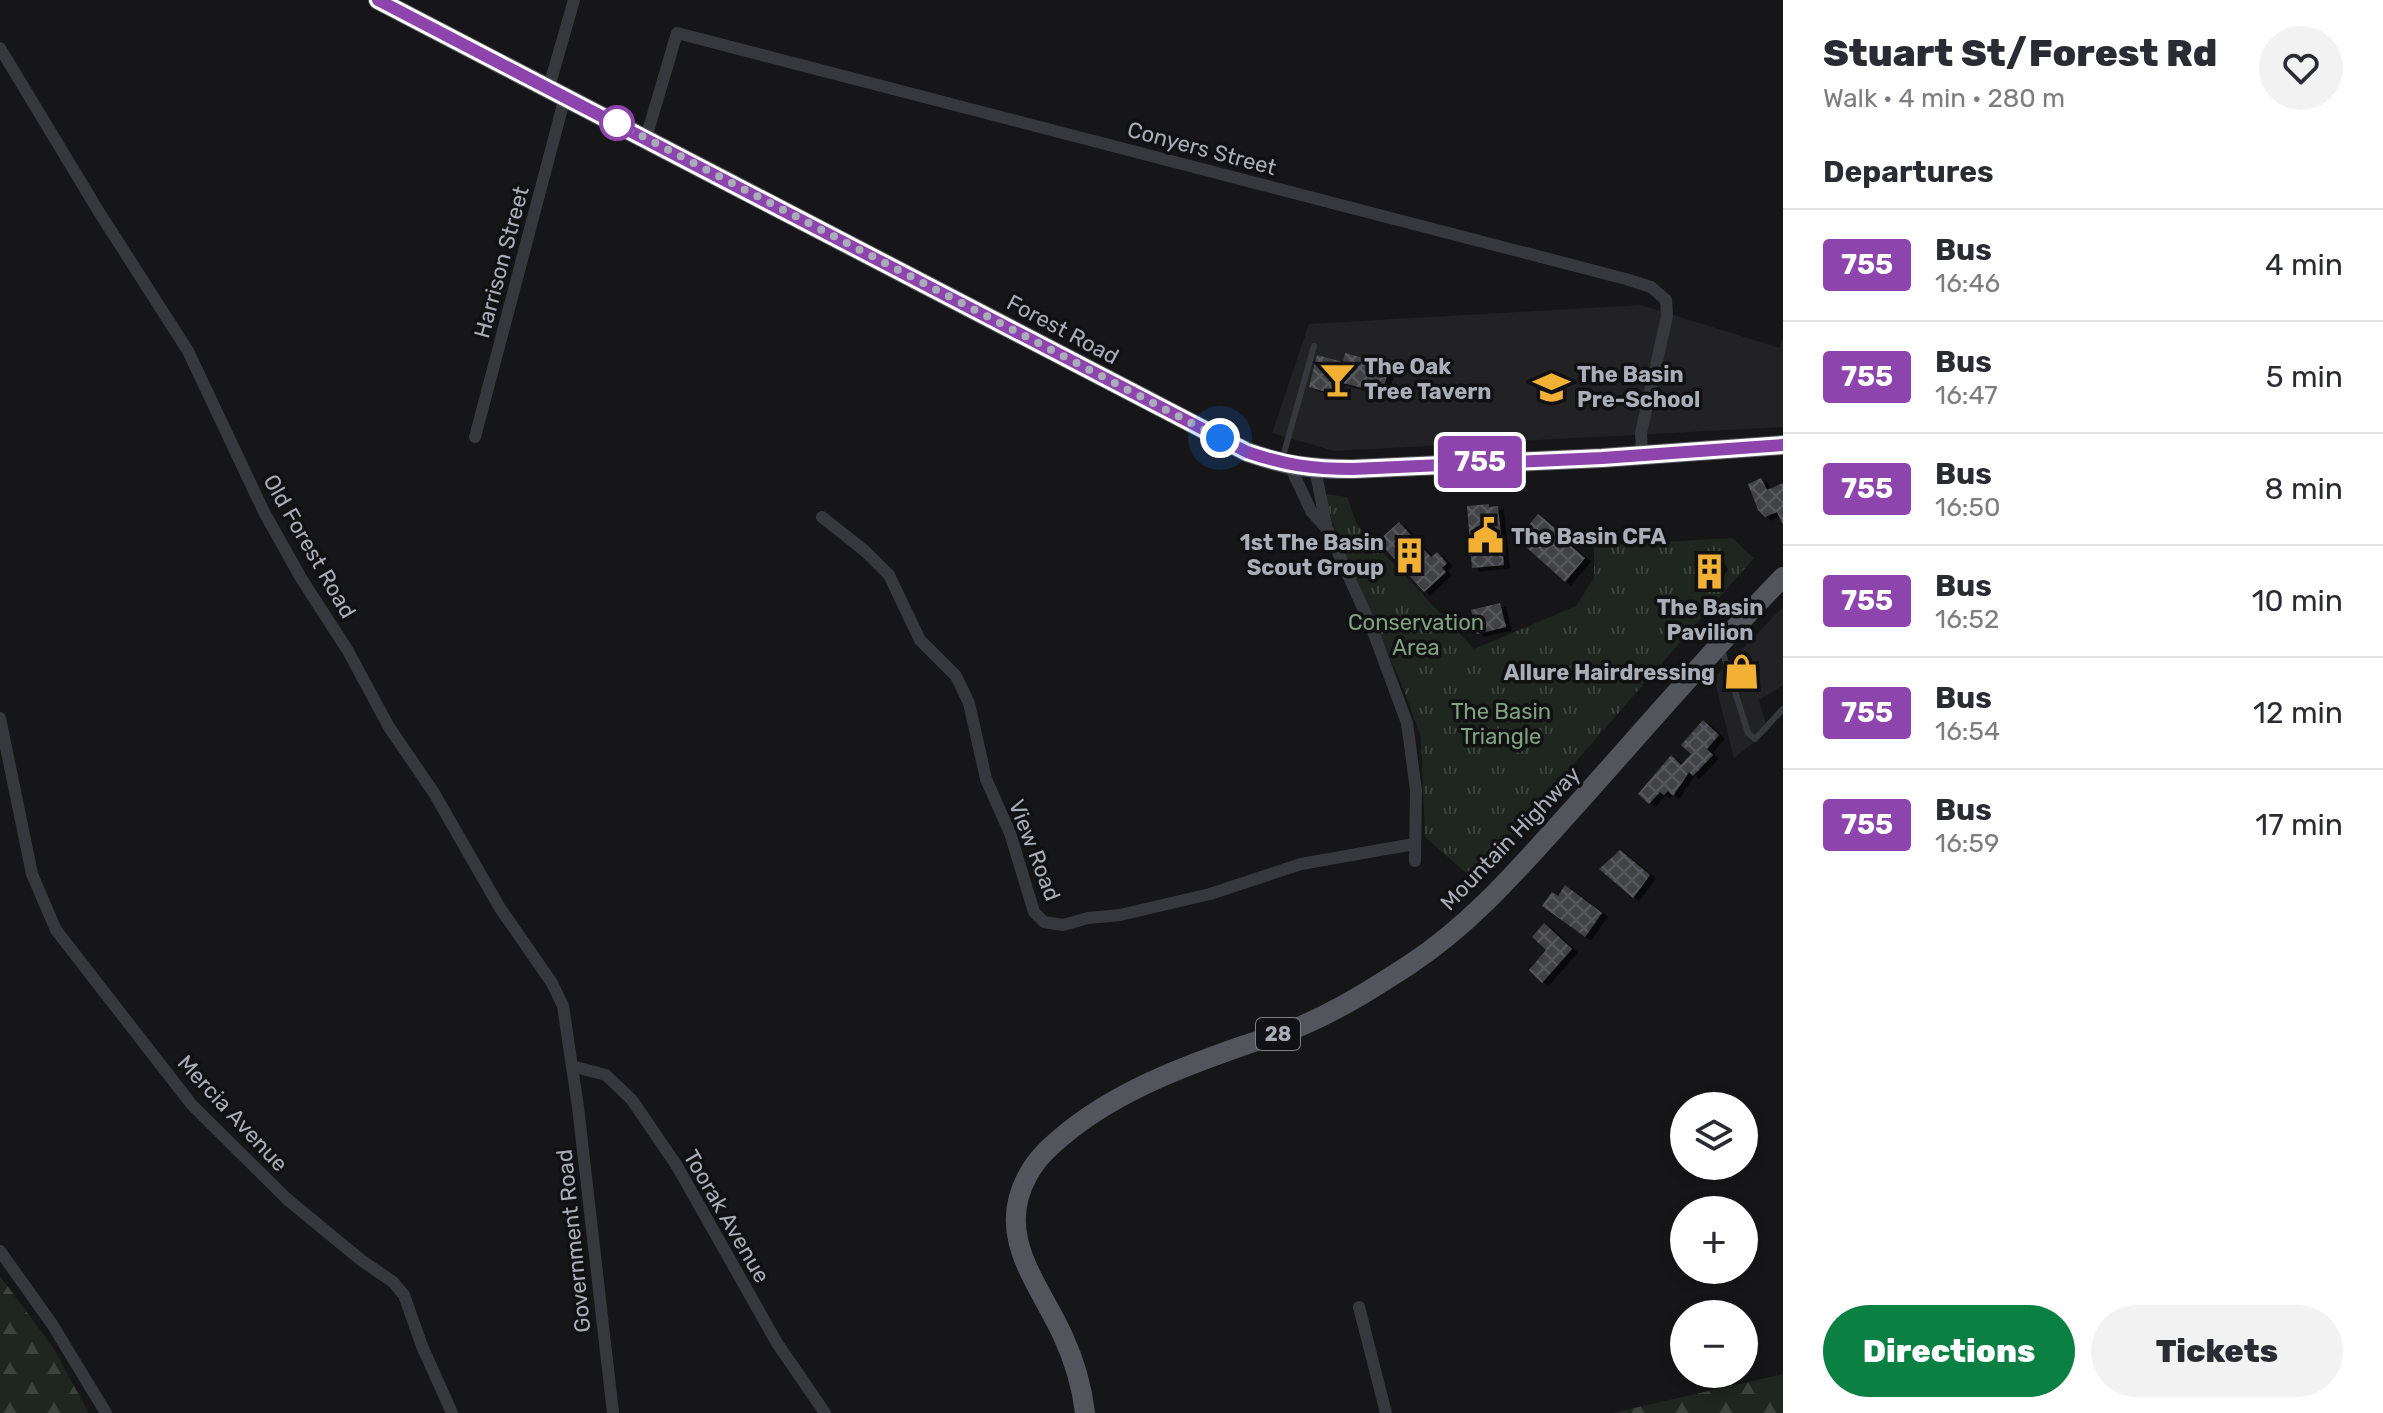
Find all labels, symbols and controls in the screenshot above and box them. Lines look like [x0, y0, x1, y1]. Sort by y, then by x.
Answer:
button: heart [2259, 26, 2343, 110]
text: Stuart St/Forest Rd [1823, 30, 2217, 76]
text: Walk · 4 min · 280 m [1823, 83, 2065, 114]
unlabelled marker [600, 106, 634, 140]
street label: Conyers Street [1125, 116, 1280, 181]
text: Departures [1823, 154, 1994, 190]
street label: Harrison Street [468, 183, 535, 341]
text: Bus [1935, 232, 1992, 268]
text: 4 min [2265, 247, 2343, 283]
text: 755 [1841, 248, 1893, 281]
text: 16:46 [1935, 268, 2000, 299]
street label: Forest Road [1002, 289, 1123, 370]
text: Bus [1935, 344, 1992, 380]
place label: The Oak Tree Tavern [1364, 353, 1491, 405]
text: 5 min [2266, 359, 2343, 395]
bar icon: The Oak Tree Tavern [1319, 360, 1357, 398]
text: 755 [1841, 360, 1893, 393]
place label: The Basin Pre-School [1577, 361, 1700, 413]
school or university icon: The Basin Pre-School [1532, 368, 1570, 406]
text: 16:47 [1935, 380, 1997, 411]
your location [1200, 418, 1240, 458]
line badge: 755 [1434, 436, 1526, 488]
text: 755 [1454, 445, 1506, 478]
text: Bus [1935, 456, 1992, 492]
street label: Old Forest Road [257, 469, 362, 623]
text: 8 min [2264, 471, 2343, 507]
text: 755 [1841, 472, 1893, 505]
text: 16:50 [1935, 492, 2000, 523]
public building icon: The Basin CFA [1466, 517, 1504, 555]
place label: The Basin CFA [1511, 523, 1666, 550]
place label: 1st The Basin Scout Group [1240, 529, 1384, 581]
building icon: 1st The Basin Scout Group [1391, 536, 1429, 574]
building icon: The Basin Pavilion [1691, 552, 1729, 590]
text: Bus [1935, 568, 1992, 604]
text: 10 min [2252, 583, 2343, 619]
text: 755 [1841, 584, 1893, 617]
place label: The Basin Pavilion [1657, 594, 1763, 646]
text: 16:52 [1935, 604, 1999, 635]
park label: Conservation Area [1348, 609, 1484, 661]
shop icon: Allure Hairdressing [1722, 653, 1760, 691]
place label: Allure Hairdressing [1504, 659, 1715, 686]
text: Bus [1935, 680, 1992, 716]
text: 12 min [2253, 695, 2343, 731]
text: 755 [1841, 696, 1893, 729]
park label: The Basin Triangle [1451, 698, 1551, 750]
text: 16:54 [1935, 716, 2000, 747]
street label: Mountain Highway [1435, 761, 1586, 916]
text: Bus [1935, 792, 1992, 828]
street label: View Road [1003, 796, 1066, 905]
text: 17 min [2255, 807, 2343, 843]
text: 755 [1841, 808, 1893, 841]
text: 16:59 [1935, 828, 1999, 859]
road number: 28 [1256, 1018, 1300, 1050]
street label: Mercia Avenue [172, 1049, 293, 1177]
map controls [1670, 1092, 1758, 1388]
button: layers [1670, 1092, 1758, 1180]
street label: Toorak Avenue [678, 1145, 776, 1288]
street label: Government Road [550, 1148, 597, 1334]
button: + [1670, 1196, 1758, 1284]
button: − [1670, 1300, 1758, 1388]
button: Directions [1823, 1305, 2075, 1397]
button: Tickets [2091, 1305, 2343, 1397]

